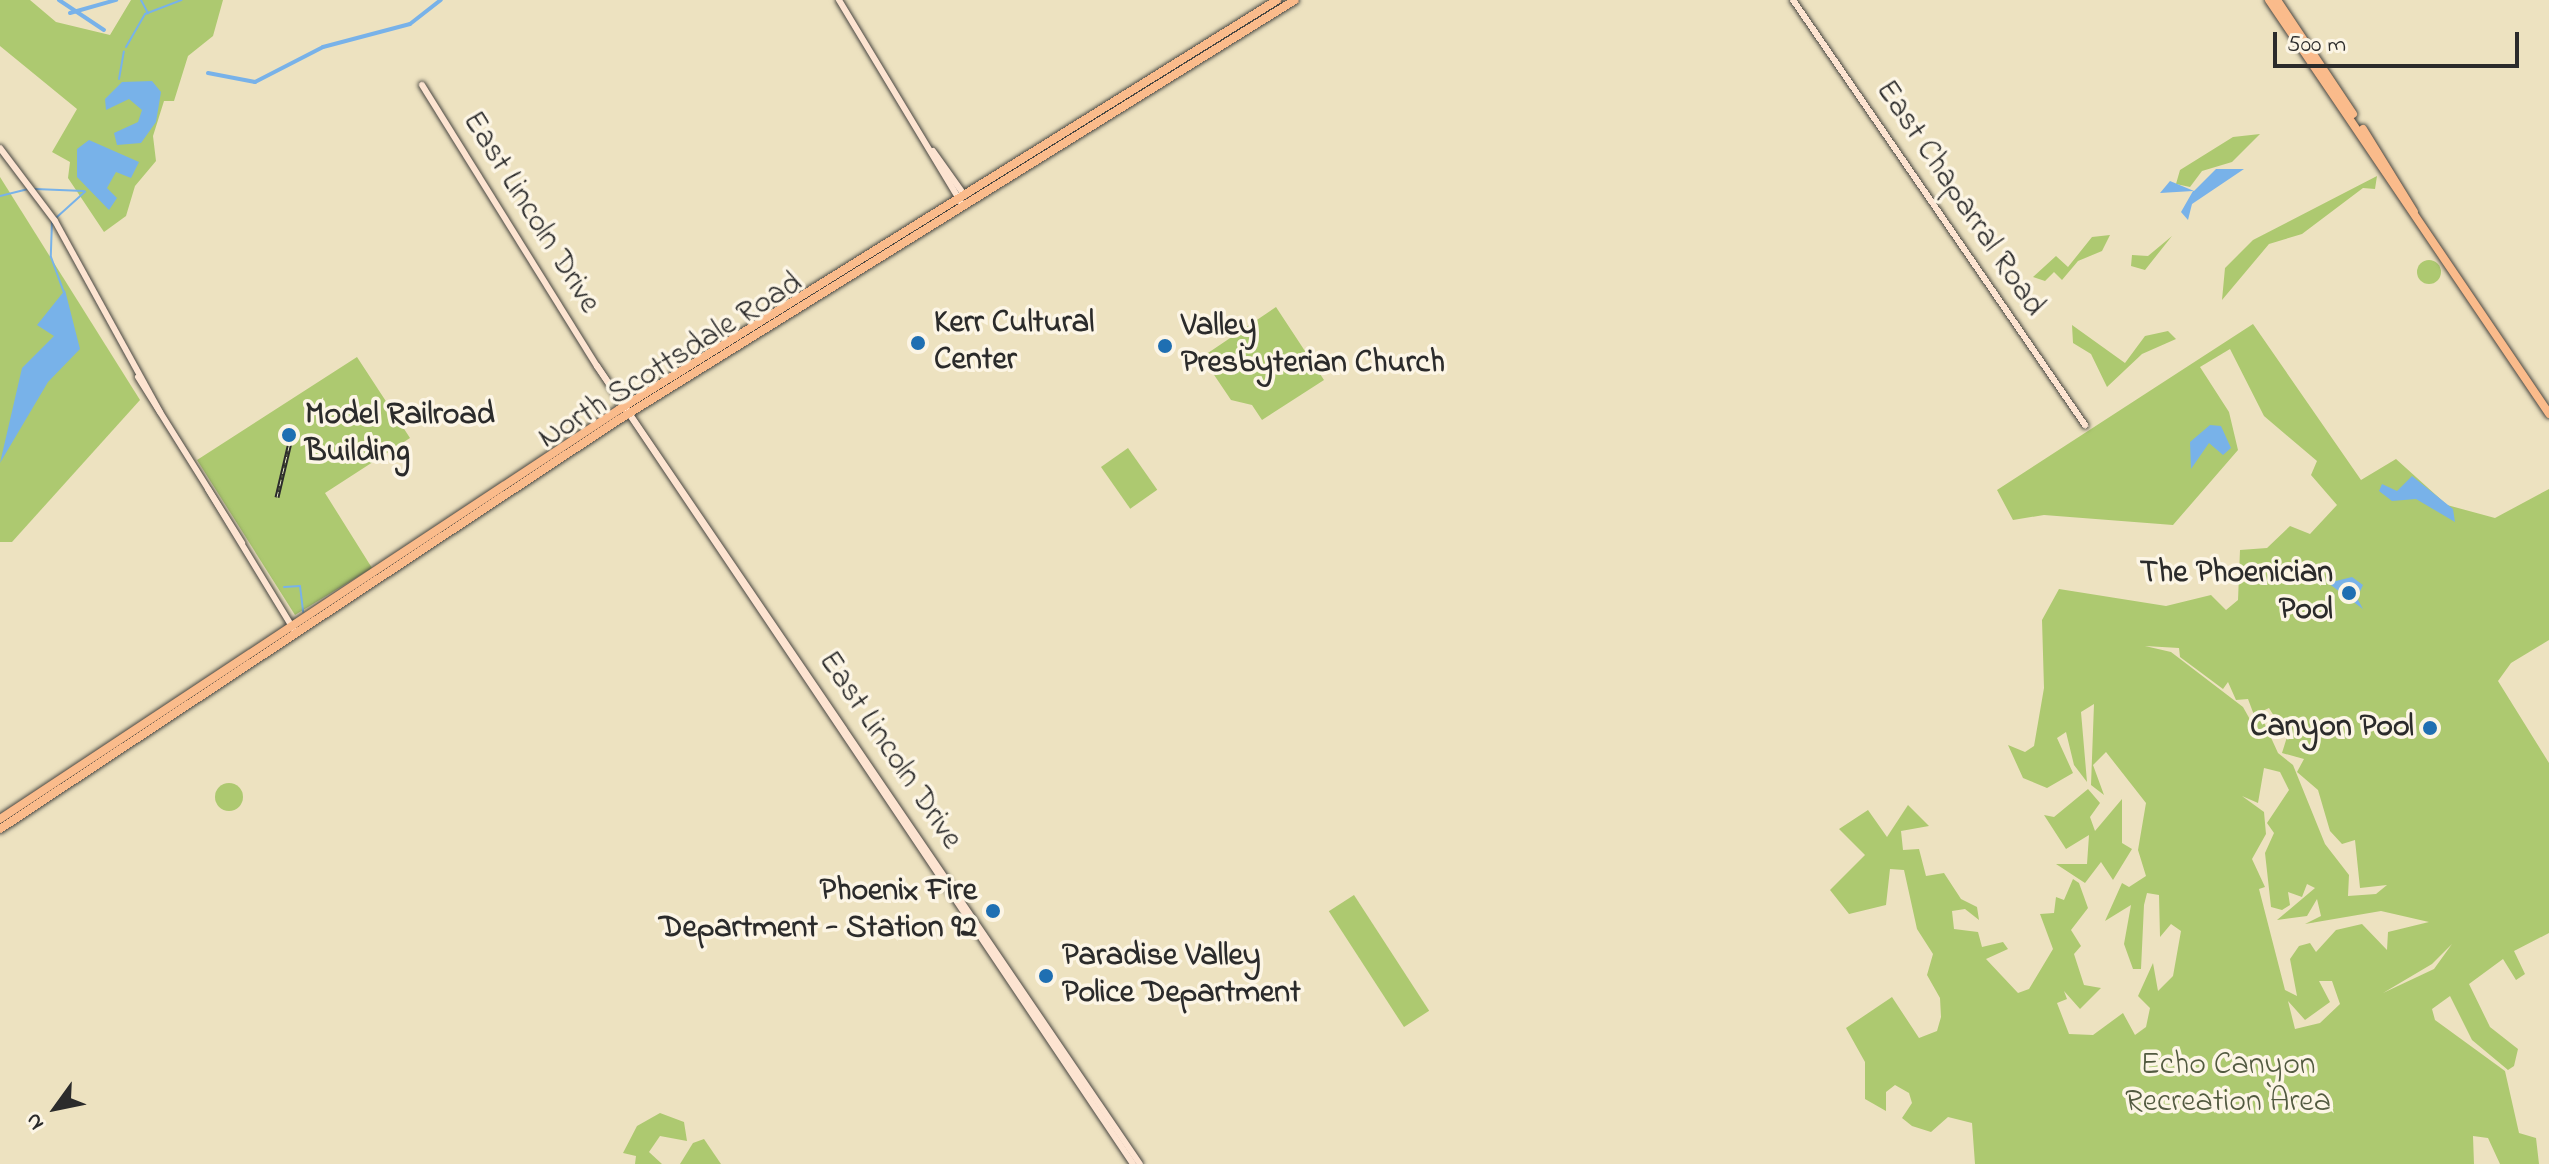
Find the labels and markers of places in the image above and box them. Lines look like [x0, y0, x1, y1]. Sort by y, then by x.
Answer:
place label: Kerr Cultural Center [934, 306, 1094, 381]
place label: Valley Presbyterian Church [1181, 309, 1445, 384]
marker: Kerr Cultural Center [909, 334, 927, 352]
marker: Valley Presbyterian Church [1156, 337, 1174, 355]
place label: Model Railroad Building [305, 398, 495, 473]
marker: Model Railroad Building [280, 426, 298, 444]
place label: The Phoenician Pool [2140, 556, 2333, 631]
marker: The Phoenician Pool [2340, 584, 2358, 602]
place label: Canyon Pool [2250, 709, 2414, 747]
marker: Canyon Pool [2421, 719, 2439, 737]
place label: Phoenix Fire Department - Station 92 [659, 874, 977, 949]
marker: Phoenix Fire Department - Station 92 [984, 902, 1002, 920]
place label: Paradise Valley Police Department [1062, 939, 1301, 1014]
marker: Paradise Valley Police Department [1037, 967, 1055, 985]

